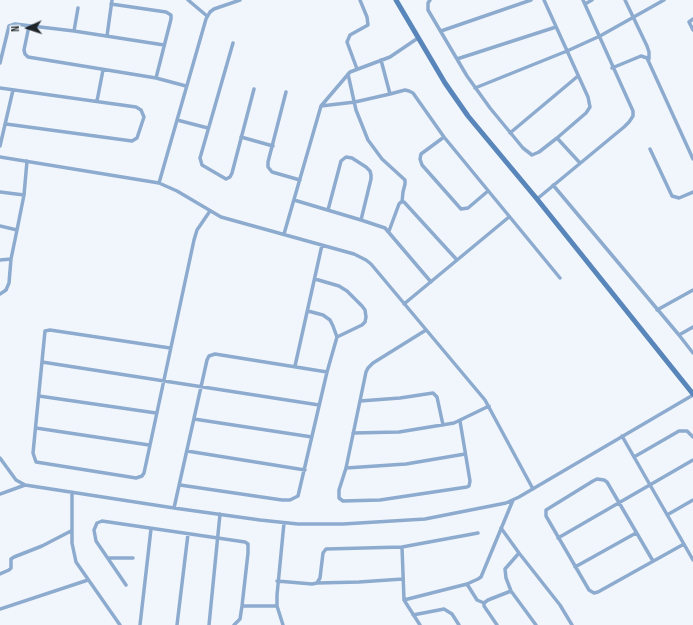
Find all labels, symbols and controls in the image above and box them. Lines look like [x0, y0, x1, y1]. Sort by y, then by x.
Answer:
north arrow [8, 8, 48, 48]
text: N [9, 25, 22, 32]

